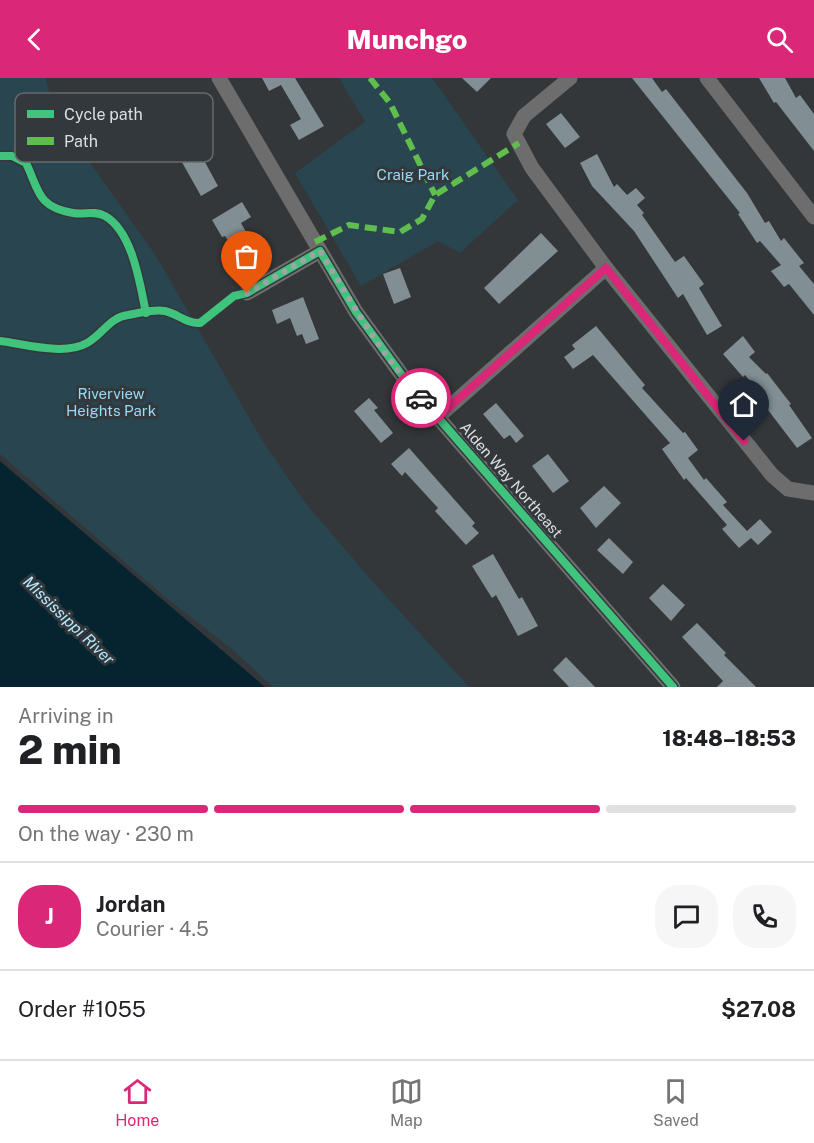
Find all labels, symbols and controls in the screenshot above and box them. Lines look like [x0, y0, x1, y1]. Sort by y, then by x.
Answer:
icon: back [18, 23, 51, 56]
text: Munchgo [346, 23, 468, 55]
icon: search [763, 23, 796, 56]
legend [15, 93, 213, 162]
text: Cycle path [64, 105, 143, 124]
text: Path [64, 132, 98, 151]
park label: Craig Park [377, 166, 449, 183]
pin [221, 231, 272, 293]
icon: bag [230, 240, 263, 273]
courier [391, 368, 451, 428]
pin [718, 379, 769, 441]
icon: car [405, 382, 438, 415]
park label: Riverview Heights Park [66, 385, 156, 419]
icon: home [727, 388, 760, 421]
street label: Alden Way Northeast [457, 419, 566, 541]
water label: Mississippi River [19, 572, 119, 669]
text: Arriving in [18, 704, 113, 728]
text: 18:48–18:53 [662, 725, 796, 751]
text: 2 min [18, 727, 122, 773]
text: On the way · 230 m [18, 822, 194, 846]
button: chat [655, 885, 718, 948]
button: phone [733, 885, 796, 948]
text: Jordan [96, 891, 165, 917]
text: J [45, 903, 54, 929]
text: Courier · 4.5 [96, 917, 209, 941]
text: Order #1055 [18, 996, 146, 1022]
text: $27.08 [721, 996, 796, 1022]
tab: Home [115, 1075, 159, 1130]
tab: Map [390, 1075, 423, 1130]
tab: Saved [653, 1075, 699, 1130]

